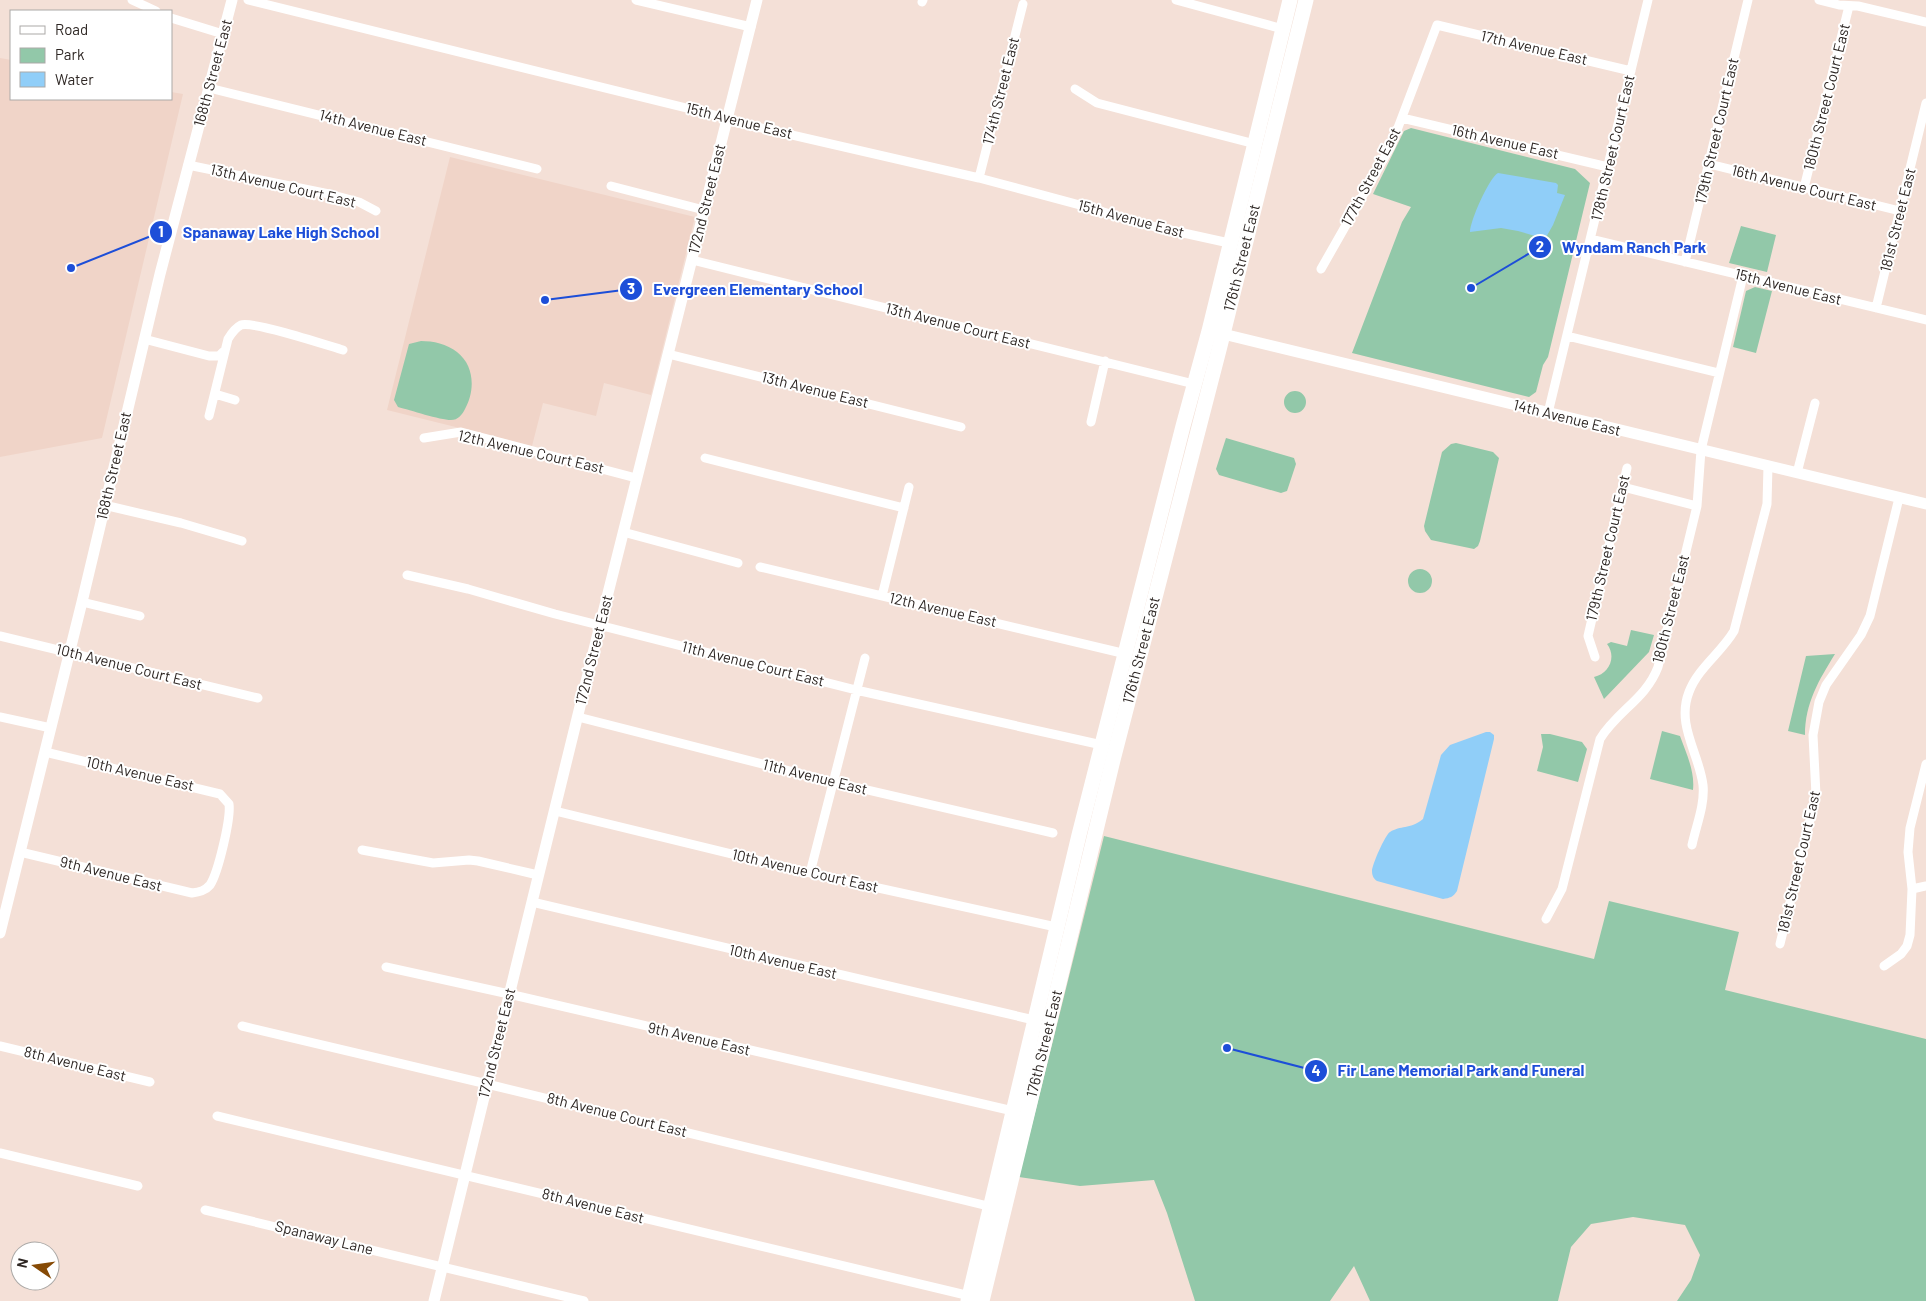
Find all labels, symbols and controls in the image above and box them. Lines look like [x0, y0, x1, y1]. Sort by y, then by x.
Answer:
legend [10, 10, 172, 100]
street label: 168th Street East [189, 17, 235, 129]
text: Road [55, 20, 88, 38]
street label: 180th Street Court East [1799, 21, 1853, 172]
street label: 17th Avenue East [1479, 26, 1589, 68]
street label: 174th Street East [978, 35, 1022, 147]
text: Park [55, 45, 85, 63]
street label: 179th Street Court East [1690, 56, 1742, 206]
text: Water [55, 70, 94, 88]
street label: 178th Street Court East [1586, 73, 1638, 223]
street label: 15th Avenue East [684, 98, 795, 142]
street label: 14th Avenue East [318, 105, 429, 149]
street label: 16th Avenue East [1450, 120, 1561, 162]
street label: 177th Street East [1337, 124, 1404, 229]
street label: 172nd Street East [684, 142, 728, 256]
street label: 13th Avenue Court East [209, 159, 358, 211]
street label: 16th Avenue Court East [1730, 160, 1879, 214]
street label: 181st Street East [1875, 166, 1919, 274]
street label: 15th Avenue East [1076, 195, 1187, 241]
street label: 176th Street East [1219, 202, 1263, 313]
callout: Spanaway Lake High School [148, 217, 389, 248]
text: 1 [158, 222, 164, 240]
text: Spanaway Lake High School [183, 222, 379, 241]
callout: Wyndam Ranch Park [1527, 232, 1717, 263]
text: 2 [1536, 237, 1544, 255]
text: Wyndam Ranch Park [1562, 237, 1707, 256]
street label: 15th Avenue East [1733, 264, 1844, 308]
callout: Evergreen Elementary School [618, 274, 873, 305]
text: 3 [627, 279, 635, 297]
text: Evergreen Elementary School [653, 279, 863, 298]
street label: 13th Avenue Court East [884, 298, 1033, 352]
street label: 13th Avenue East [760, 367, 871, 411]
street label: 14th Avenue East [1512, 395, 1623, 439]
street label: 168th Street East [92, 410, 134, 522]
street label: 12th Avenue Court East [456, 425, 606, 477]
street label: 179th Street Court East [1581, 473, 1633, 623]
street label: 180th Street East [1648, 553, 1692, 665]
street label: 12th Avenue East [888, 588, 999, 630]
street label: 172nd Street East [571, 593, 615, 707]
street label: 176th Street East [1118, 594, 1163, 706]
street label: 11th Avenue Court East [680, 637, 827, 689]
street label: 10th Avenue Court East [54, 639, 204, 693]
street label: 10th Avenue East [84, 752, 196, 794]
street label: 11th Avenue East [761, 754, 869, 798]
street label: 181st Street Court East [1773, 788, 1823, 935]
street label: 10th Avenue Court East [730, 844, 880, 896]
street label: 9th Avenue East [58, 852, 164, 894]
street label: 10th Avenue East [727, 940, 839, 982]
street label: 172nd Street East [474, 986, 518, 1100]
street label: 176th Street East [1022, 988, 1065, 1099]
street label: 9th Avenue East [646, 1018, 752, 1059]
street label: 8th Avenue East [22, 1042, 128, 1084]
callout: Fir Lane Memorial Park and Funeral [1303, 1055, 1595, 1086]
text: Fir Lane Memorial Park and Funeral [1338, 1060, 1585, 1079]
text: 4 [1311, 1061, 1321, 1079]
street label: 8th Avenue Court East [545, 1088, 689, 1140]
street label: 8th Avenue East [540, 1184, 646, 1226]
street label: Spanaway Lane [273, 1216, 375, 1258]
north arrow [10, 1241, 60, 1291]
text: N [13, 1257, 31, 1269]

